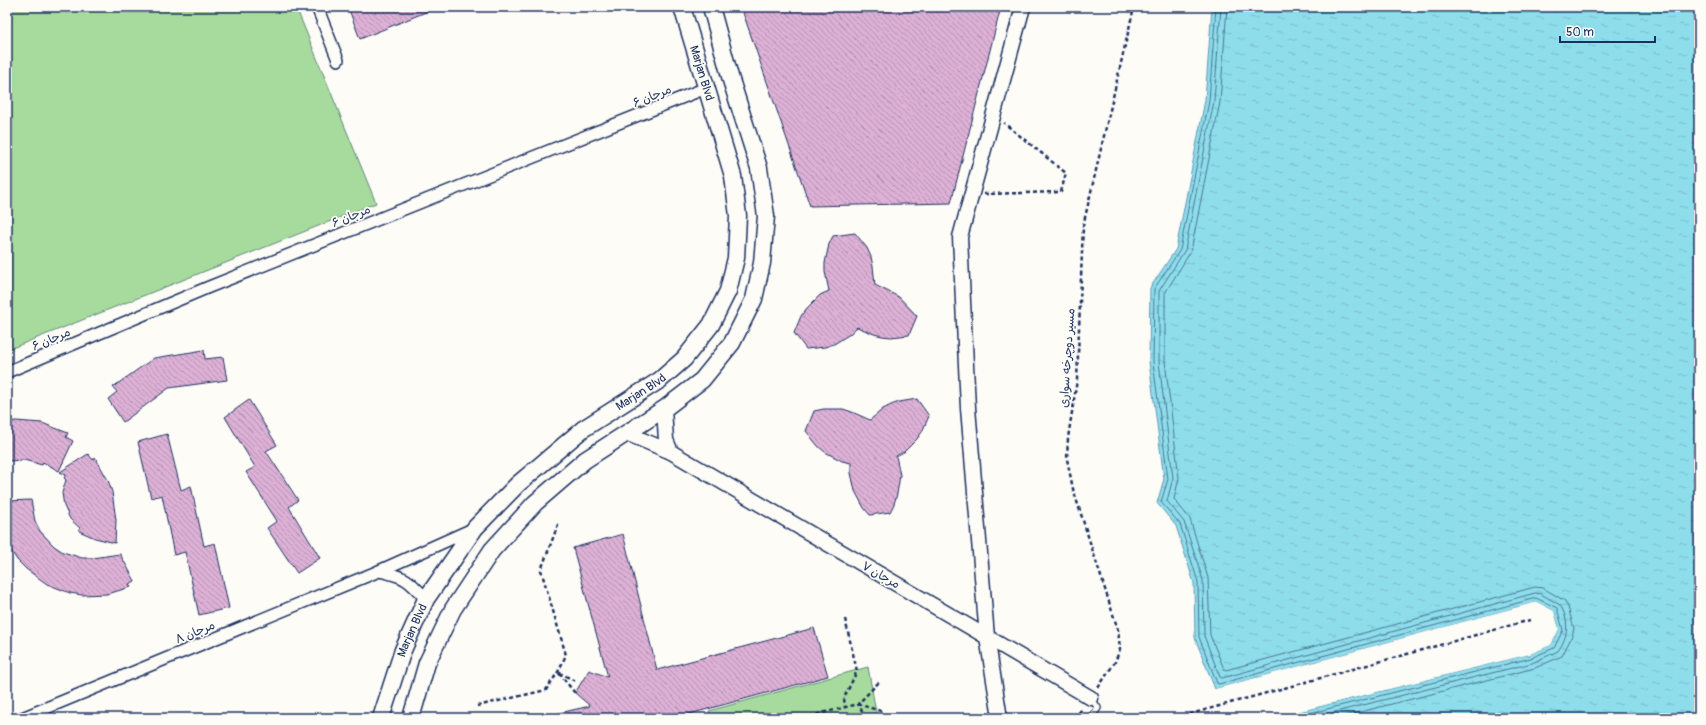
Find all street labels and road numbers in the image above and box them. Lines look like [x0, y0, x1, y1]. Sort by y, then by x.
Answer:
street label: Marjan Blvd [686, 44, 717, 103]
street label: مرجان ۶ [631, 82, 674, 111]
street label: مرجان ۶ [330, 202, 373, 231]
street label: مسیر دوچرخه سواری [1057, 308, 1078, 408]
street label: مرجان ۶ [30, 325, 73, 354]
street label: Marjan Blvd [613, 371, 670, 414]
street label: مرجان ۷ [859, 559, 903, 592]
street label: Marjan Blvd [394, 601, 431, 659]
street label: مرجان ۸ [173, 618, 217, 647]

